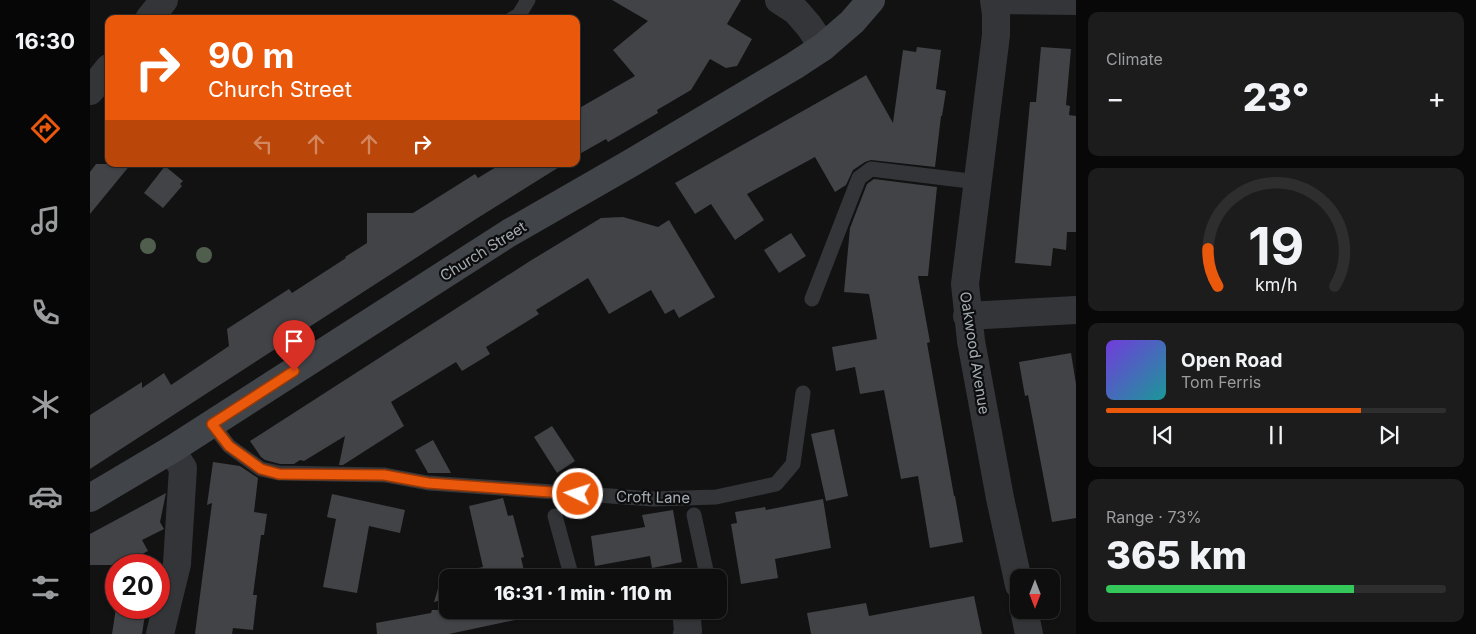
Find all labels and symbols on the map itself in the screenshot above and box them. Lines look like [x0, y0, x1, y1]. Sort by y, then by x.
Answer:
street label: Church Street [436, 217, 530, 285]
street label: Oakwood Avenue [956, 290, 994, 416]
pin [273, 320, 315, 371]
position arrow [551, 467, 603, 519]
street label: Croft Lane [616, 487, 690, 507]
speed limit sign: 20 [105, 554, 170, 619]
north arrow [1010, 569, 1060, 619]

